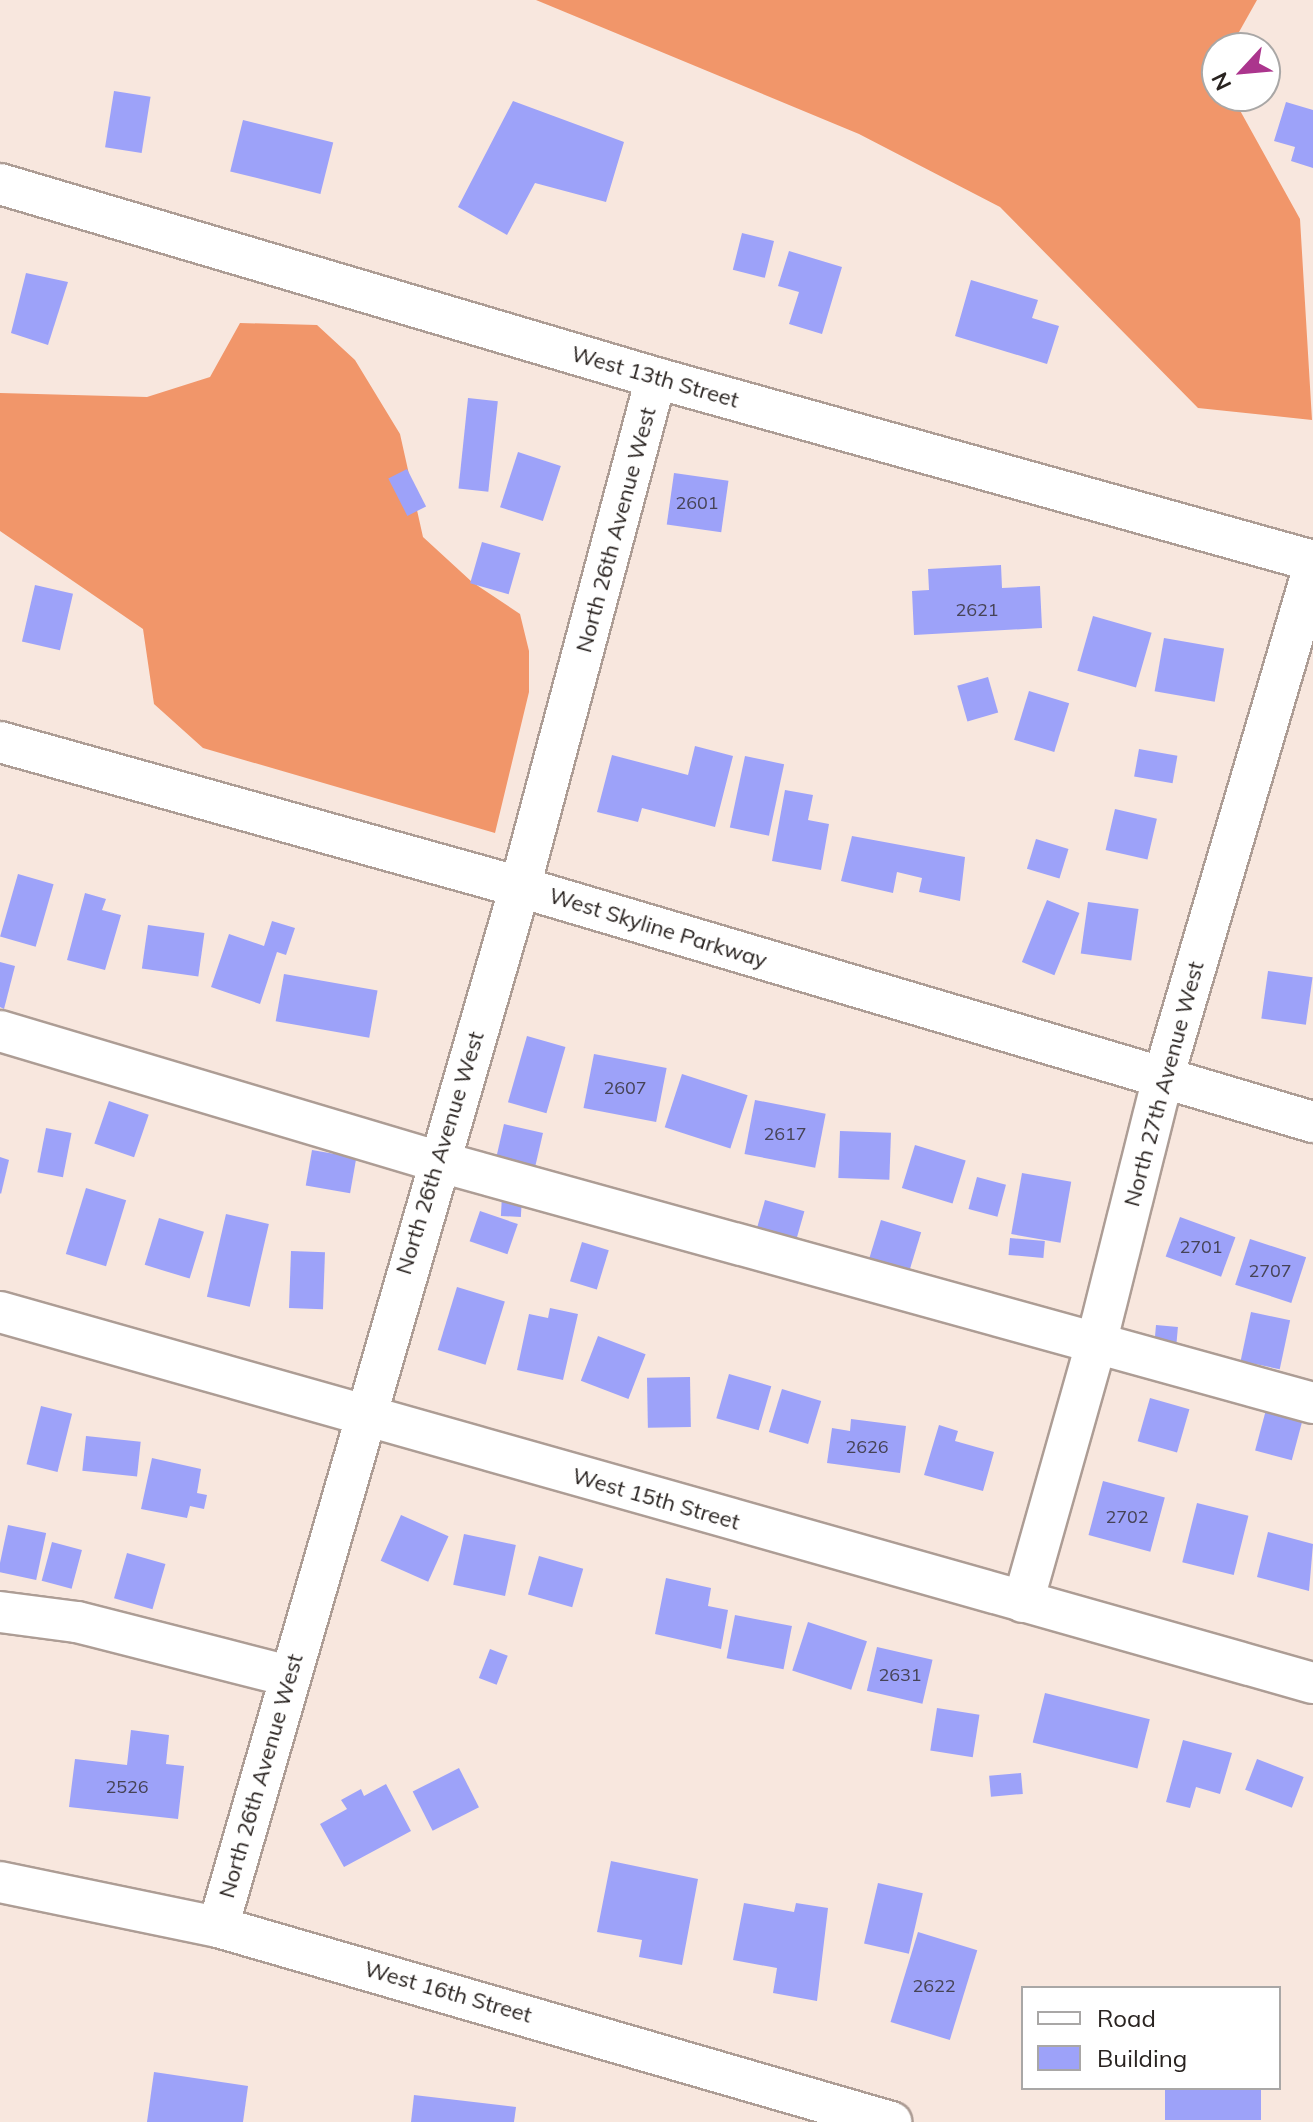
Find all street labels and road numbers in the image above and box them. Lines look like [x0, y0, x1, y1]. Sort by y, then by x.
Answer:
street label: West 13th Street [568, 340, 742, 414]
street label: North 26th Avenue West [571, 405, 661, 655]
street label: West Skyline Parkway [546, 882, 770, 974]
street label: North 27th Avenue West [1119, 959, 1209, 1209]
street label: North 26th Avenue West [390, 1028, 490, 1278]
street label: West 15th Street [569, 1462, 743, 1536]
street label: North 26th Avenue West [213, 1651, 309, 1901]
street label: West 16th Street [361, 1955, 535, 2029]

